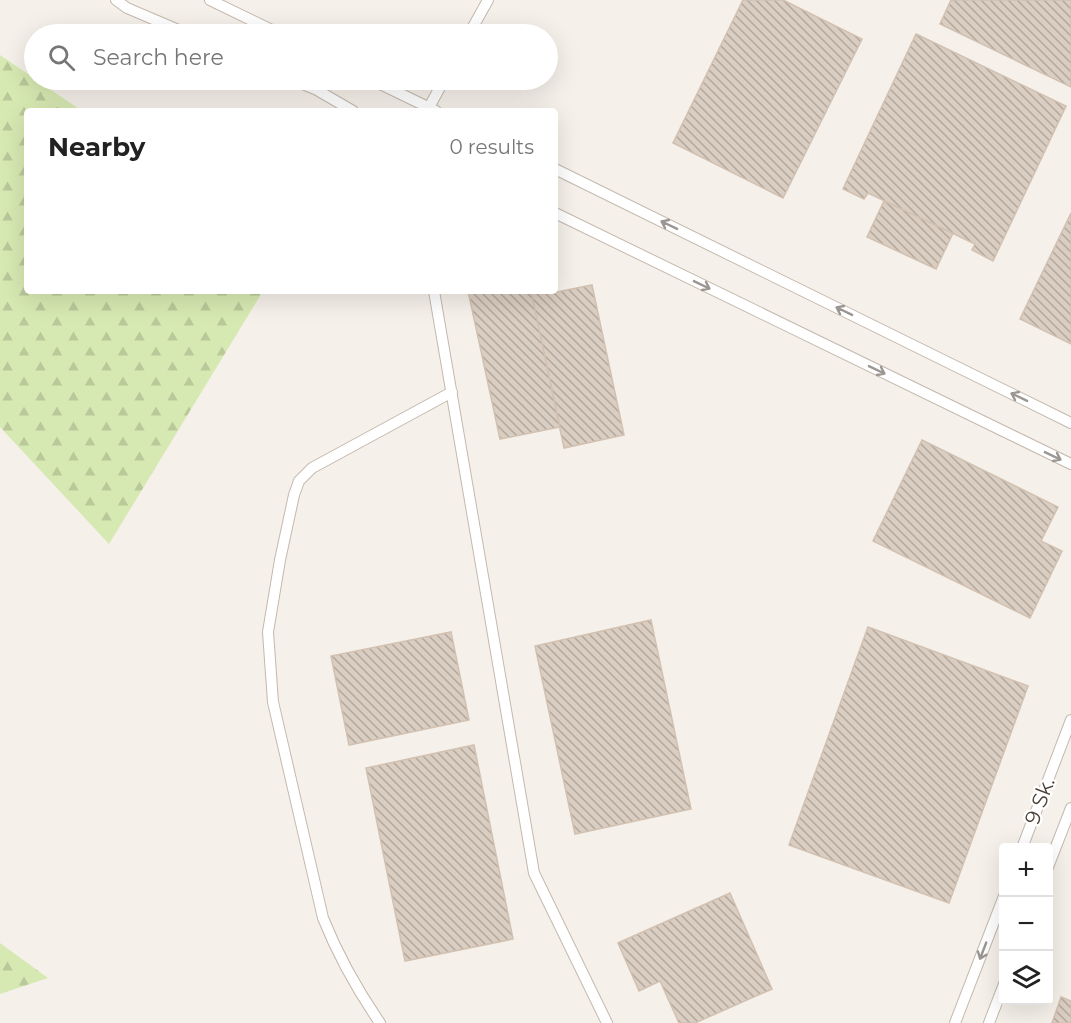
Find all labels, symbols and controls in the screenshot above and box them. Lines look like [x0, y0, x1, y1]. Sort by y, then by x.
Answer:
search box [24, 24, 558, 90]
icon: search [45, 41, 78, 74]
text: Search here [93, 44, 224, 71]
text: Nearby [48, 131, 145, 163]
text: 0 results [449, 135, 534, 159]
one-way arrow [660, 219, 678, 230]
one-way arrow [693, 279, 711, 291]
one-way arrow [835, 305, 853, 316]
one-way arrow [868, 365, 886, 377]
one-way arrow [1010, 391, 1028, 403]
one-way arrow [1043, 450, 1061, 462]
street label: 9 Sk. [1019, 774, 1060, 828]
map controls [999, 843, 1053, 1005]
button: + [999, 843, 1053, 897]
button: − [999, 897, 1053, 951]
one-way arrow [976, 941, 987, 959]
button: layers [999, 951, 1053, 1005]

